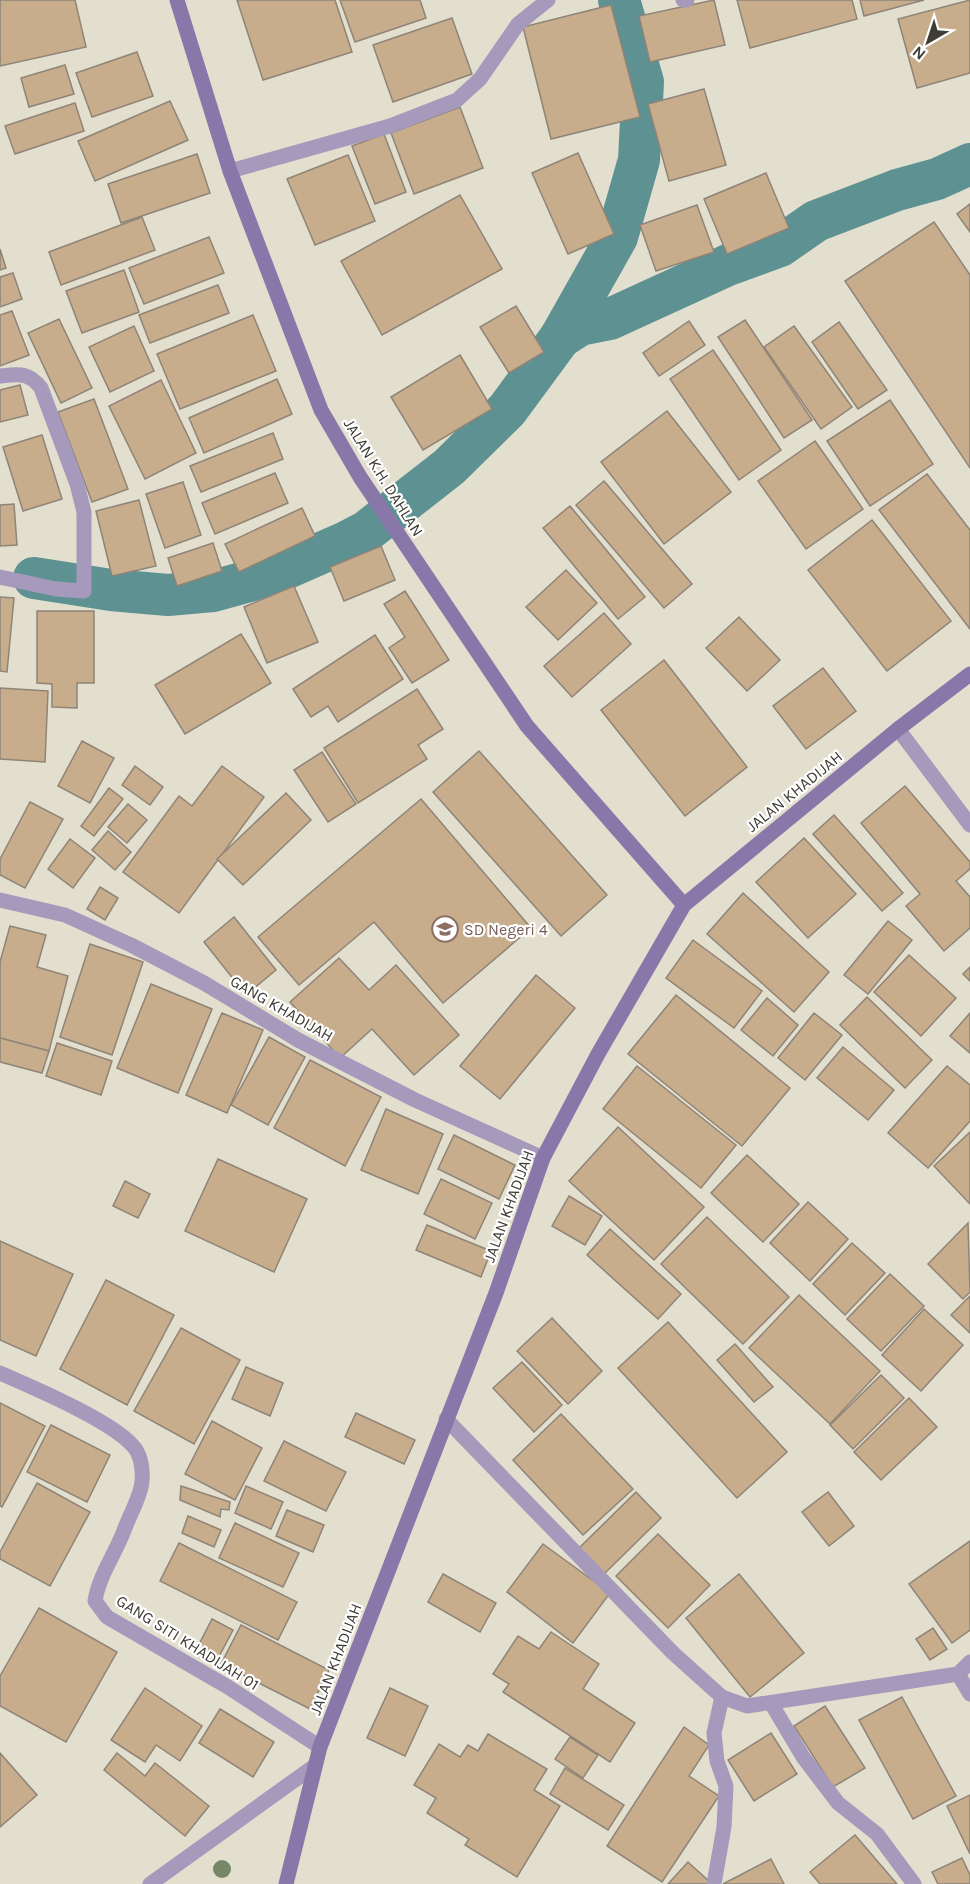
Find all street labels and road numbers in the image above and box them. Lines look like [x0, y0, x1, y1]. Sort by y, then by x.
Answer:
street label: JALAN K.H. DAHLAN [340, 415, 427, 540]
street label: JALAN KHADIJAH [742, 747, 846, 836]
street label: GANG KHADIJAH [227, 971, 337, 1046]
street label: JALAN KHADIJAH [479, 1147, 538, 1265]
street label: GANG SITI KHADIJAH 01 [113, 1591, 263, 1694]
street label: JALAN KHADIJAH [305, 1601, 365, 1718]

